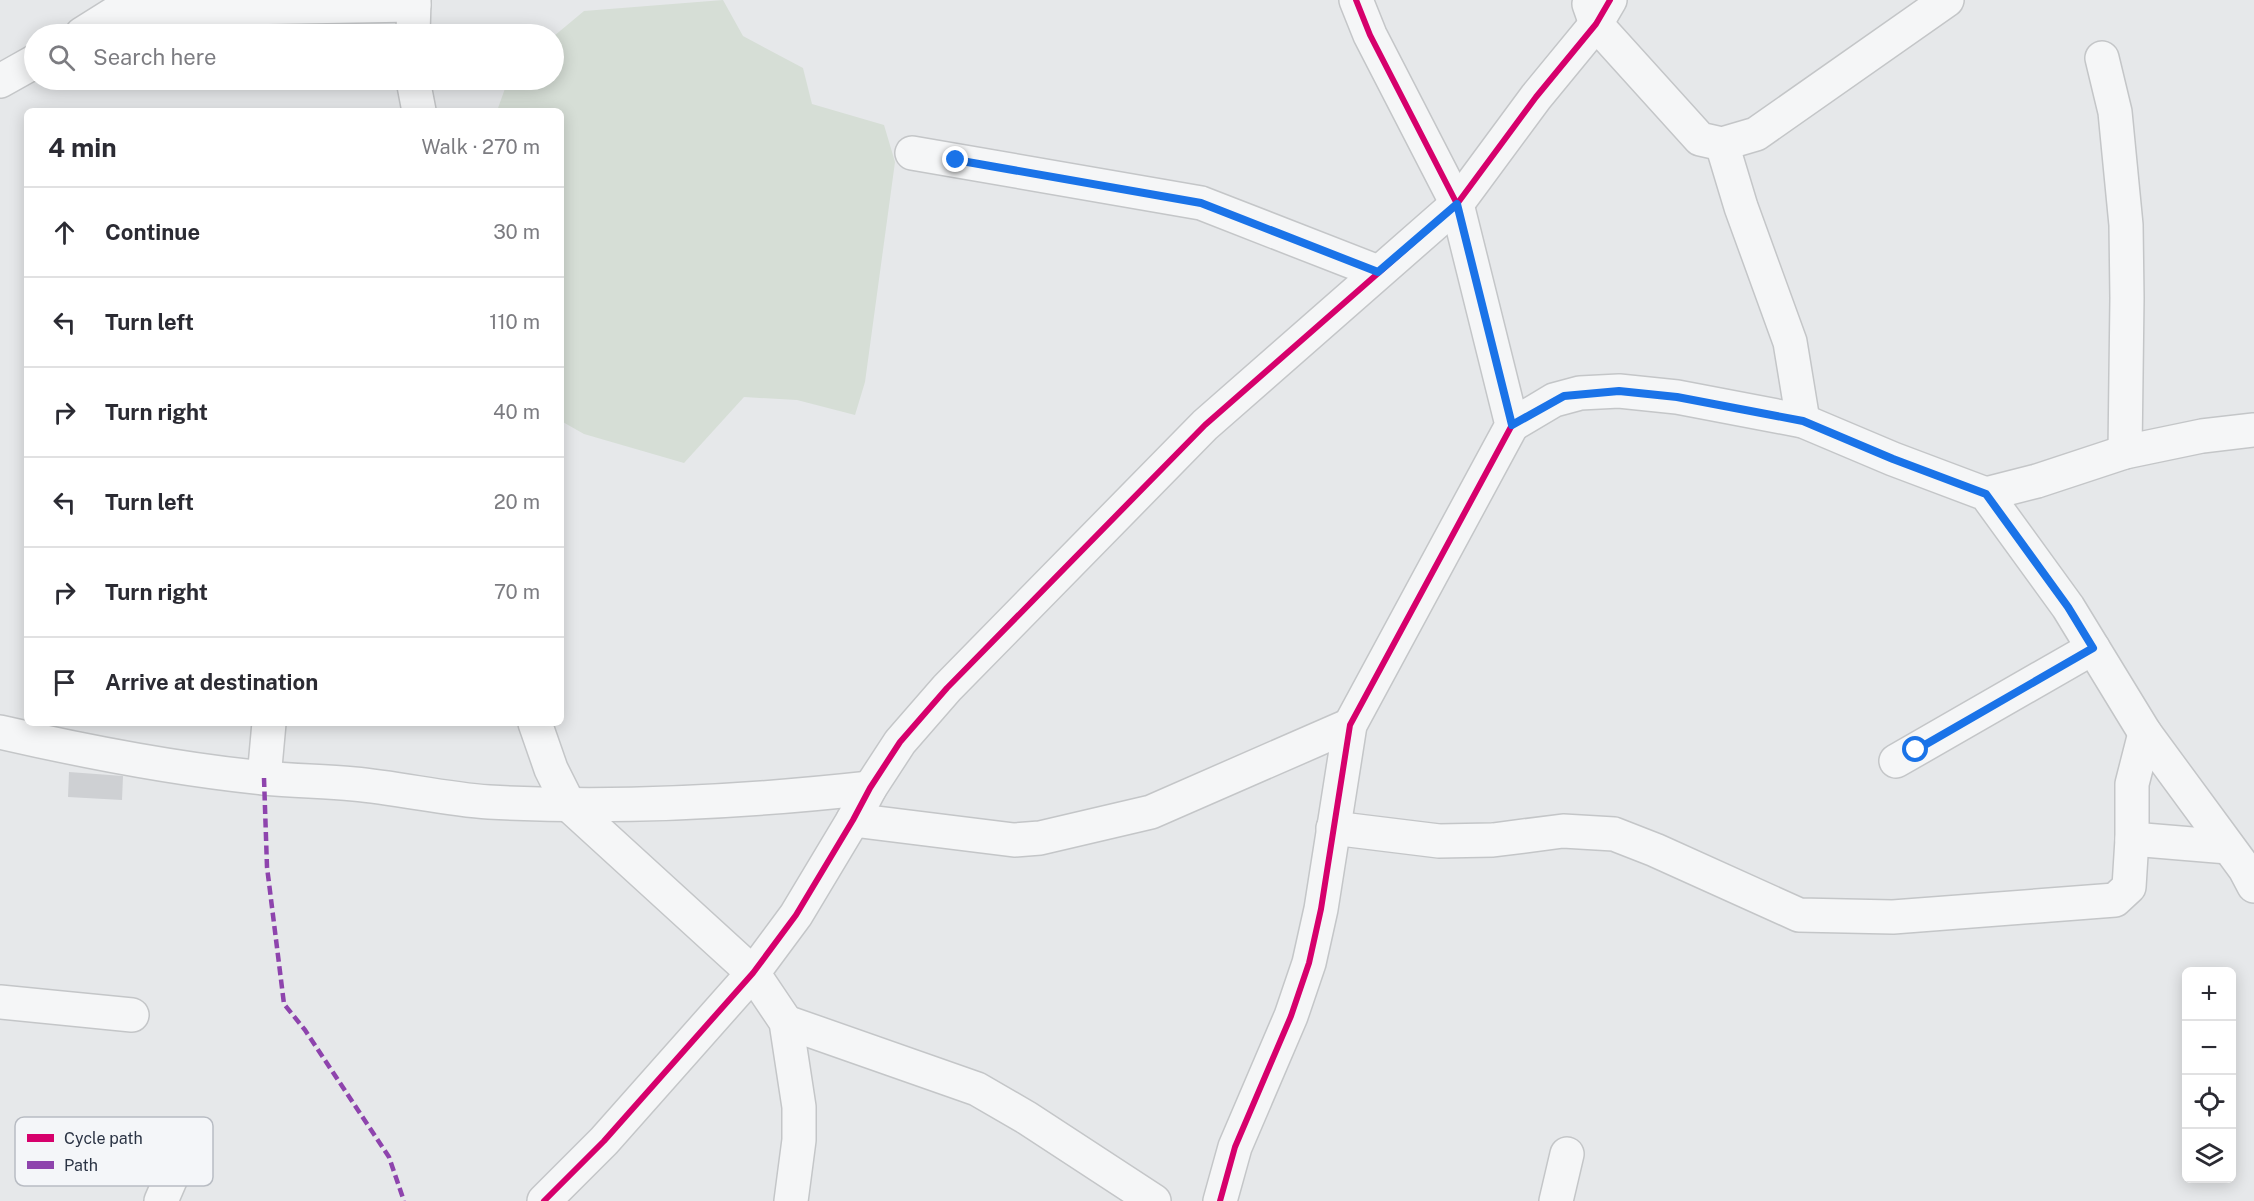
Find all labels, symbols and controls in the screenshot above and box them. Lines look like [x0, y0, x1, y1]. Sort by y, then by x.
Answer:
search box [24, 24, 564, 90]
icon: search [45, 41, 78, 74]
text: Search here [93, 44, 217, 70]
text: 4 min [48, 132, 117, 163]
text: Walk · 270 m [421, 135, 540, 159]
route end [942, 146, 968, 172]
icon: ahead [48, 216, 81, 249]
text: Continue [105, 219, 200, 245]
text: 30 m [493, 220, 540, 244]
icon: left [48, 306, 81, 339]
text: Turn left [105, 309, 194, 335]
text: 110 m [489, 310, 540, 334]
icon: right [48, 396, 81, 429]
text: Turn right [105, 399, 208, 425]
text: 40 m [493, 400, 540, 424]
icon: left [48, 486, 81, 519]
text: Turn left [105, 489, 194, 515]
text: 20 m [494, 490, 540, 514]
icon: right [48, 576, 81, 609]
text: Turn right [105, 579, 208, 605]
text: 70 m [494, 580, 540, 604]
icon: arrive [48, 666, 81, 699]
text: Arrive at destination [105, 669, 318, 695]
route start [1902, 736, 1928, 762]
map controls [2182, 967, 2236, 1183]
button: + [2182, 967, 2236, 1021]
button: − [2182, 1021, 2236, 1075]
button: locate [2182, 1075, 2236, 1129]
legend [15, 1117, 213, 1186]
text: Cycle path [64, 1129, 143, 1148]
button: layers [2182, 1129, 2236, 1183]
text: Path [64, 1156, 98, 1175]

